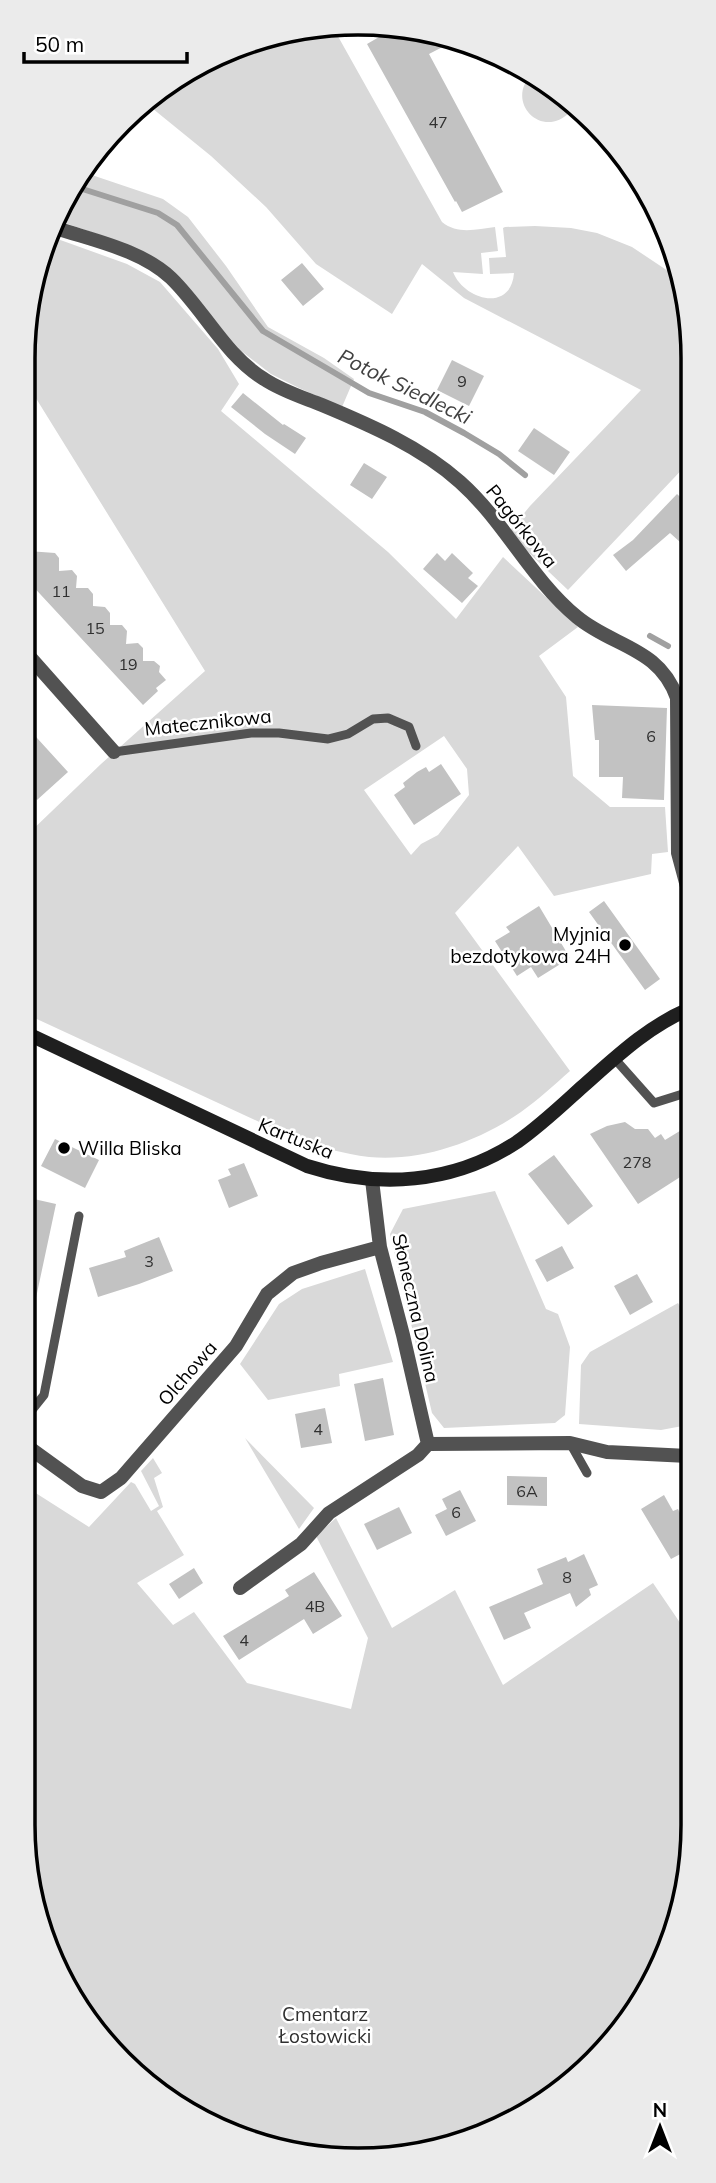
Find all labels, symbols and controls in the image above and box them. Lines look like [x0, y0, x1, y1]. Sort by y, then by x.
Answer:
scale bar [24, 21, 187, 65]
text: 50 m [35, 31, 84, 57]
house number: 47 [428, 112, 448, 132]
water label: Potok Siedlecki [334, 342, 477, 430]
house number: 9 [457, 371, 467, 391]
street label: Pagórkowa [481, 479, 563, 573]
house number: 11 [51, 581, 71, 601]
house number: 15 [85, 618, 105, 638]
house number: 19 [118, 654, 138, 674]
street label: Matecznikowa [143, 703, 273, 741]
house number: 6 [646, 726, 656, 746]
place label: Myjnia bezdotykowa 24H [450, 922, 611, 968]
marker: Myjnia bezdotykowa 24H [617, 937, 633, 953]
street label: Kartuska [255, 1112, 337, 1164]
place label: Willa Bliska [78, 1136, 182, 1160]
marker: Willa Bliska [56, 1140, 72, 1156]
house number: 278 [623, 1152, 651, 1172]
street label: Słoneczna Dolina [387, 1231, 445, 1385]
house number: 3 [144, 1251, 154, 1271]
street label: Olchowa [152, 1336, 222, 1410]
house number: 4 [313, 1419, 323, 1439]
house number: 6A [516, 1481, 538, 1501]
house number: 6 [451, 1502, 461, 1522]
house number: 8 [562, 1567, 572, 1587]
house number: 4B [305, 1596, 325, 1616]
house number: 4 [239, 1630, 249, 1650]
park label: Cmentarz Łostowicki [278, 2002, 371, 2048]
north arrow [625, 2092, 695, 2162]
text: N [653, 2098, 667, 2122]

